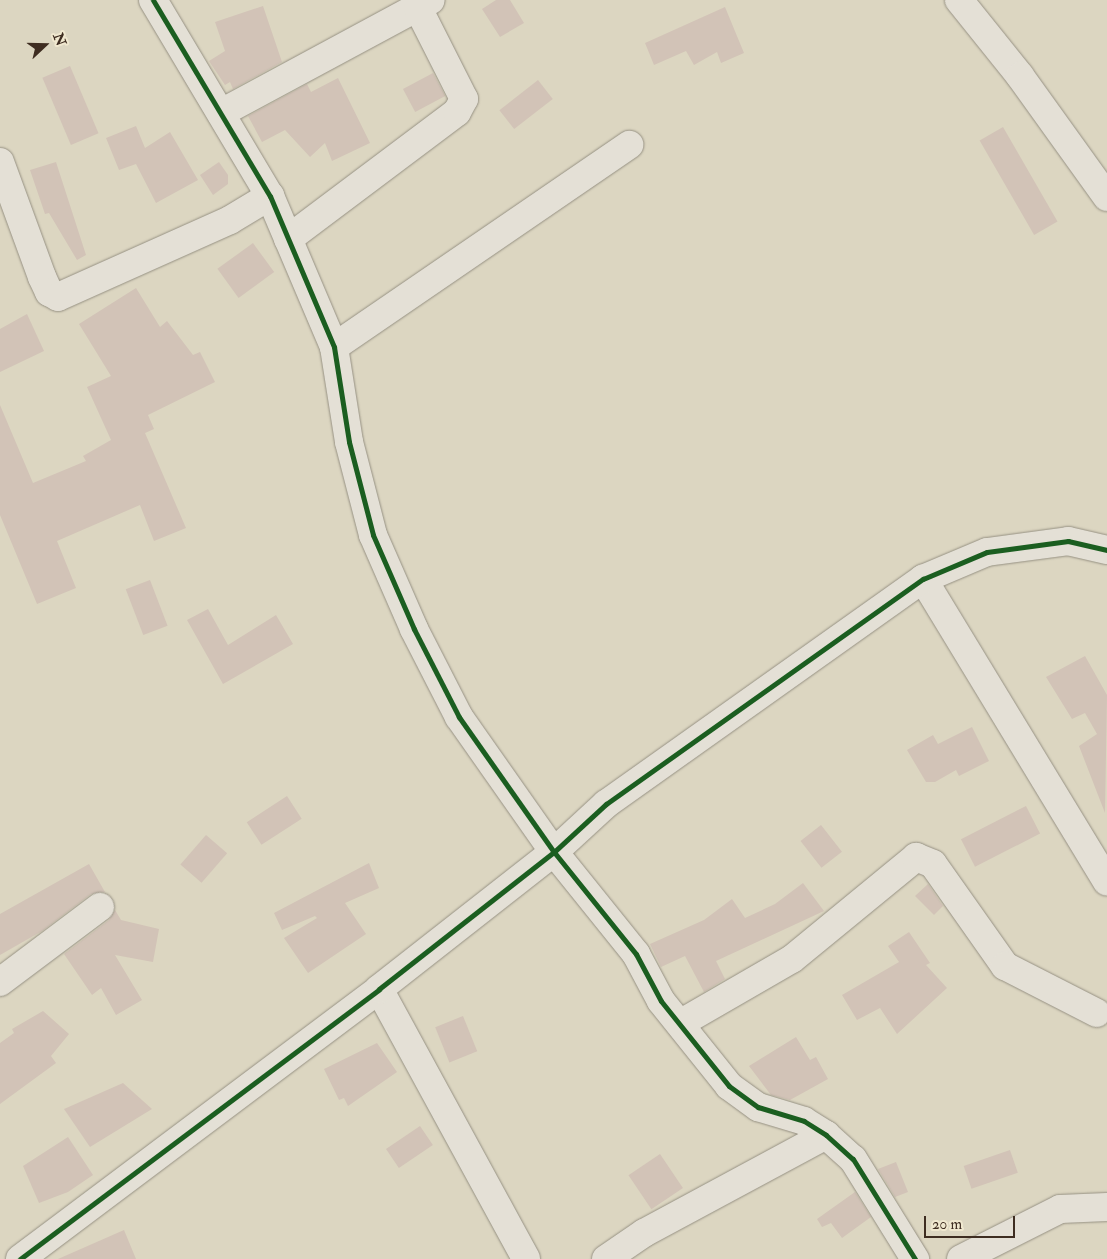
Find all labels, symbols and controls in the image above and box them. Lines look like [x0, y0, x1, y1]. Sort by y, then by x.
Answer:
north arrow [20, 20, 70, 70]
text: N [49, 31, 70, 48]
scale bar [927, 1206, 1018, 1238]
text: 20 m [932, 1215, 962, 1234]

